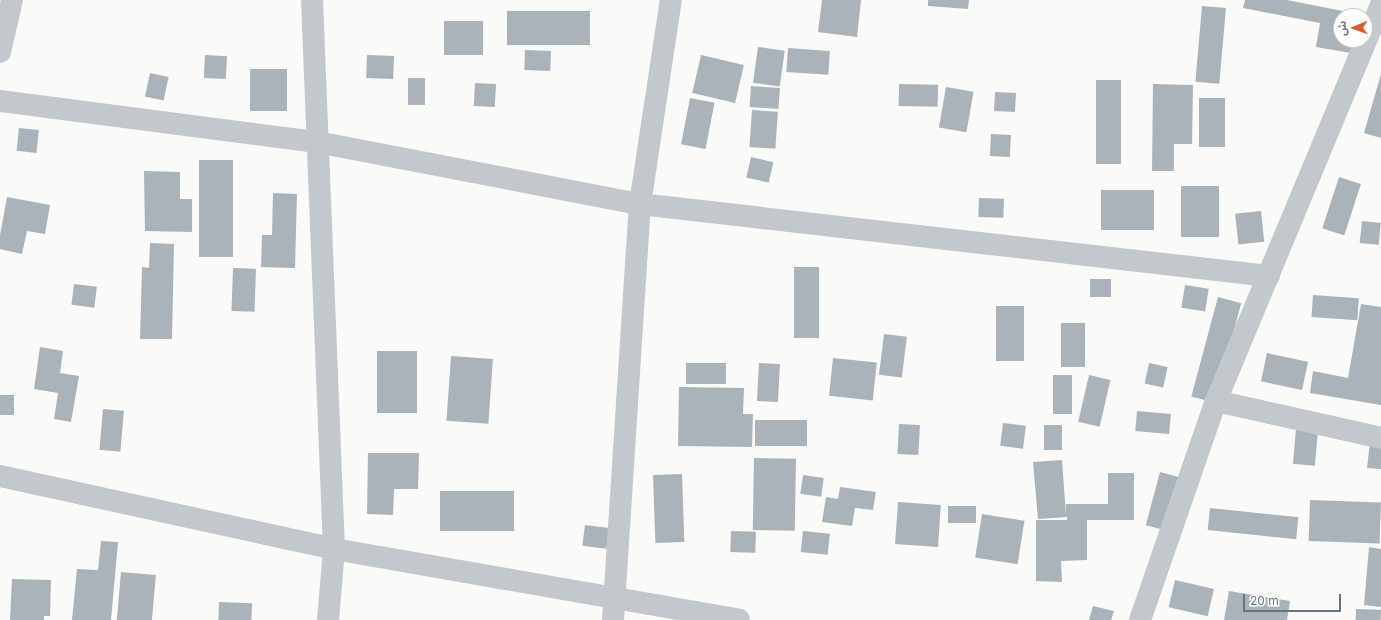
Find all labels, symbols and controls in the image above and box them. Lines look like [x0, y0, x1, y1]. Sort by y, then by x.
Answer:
north arrow [1333, 8, 1373, 48]
text: ش [1335, 21, 1349, 36]
scale bar [1245, 586, 1343, 612]
text: 20 m [1250, 593, 1279, 608]

